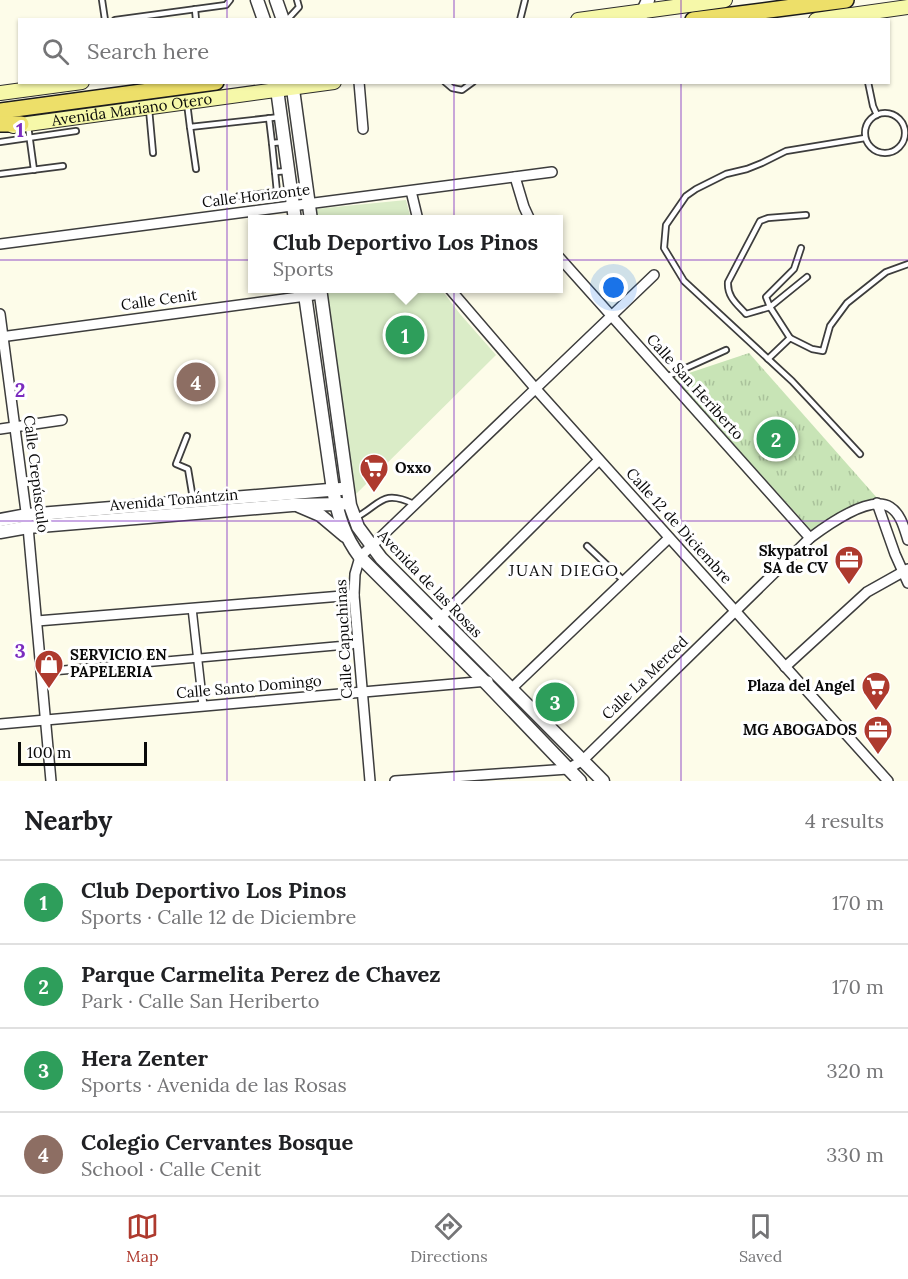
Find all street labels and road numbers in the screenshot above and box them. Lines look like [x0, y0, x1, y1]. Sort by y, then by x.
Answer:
street label: Avenida Mariano Otero [49, 89, 213, 130]
street label: Calle Horizonte [201, 179, 311, 212]
street label: Calle Cenit [120, 285, 198, 314]
street label: Calle San Heriberto [643, 330, 748, 444]
street label: Calle Crepúsculo [20, 414, 53, 534]
street label: Calle 12 de Diciembre [622, 464, 736, 588]
street label: Avenida Tonántzin [108, 484, 239, 515]
street label: Avenida de las Rosas [373, 525, 487, 641]
street label: Calle Capuchinas [331, 579, 356, 699]
street label: Calle La Merced [598, 632, 692, 723]
street label: Calle Santo Domingo [175, 671, 323, 702]

